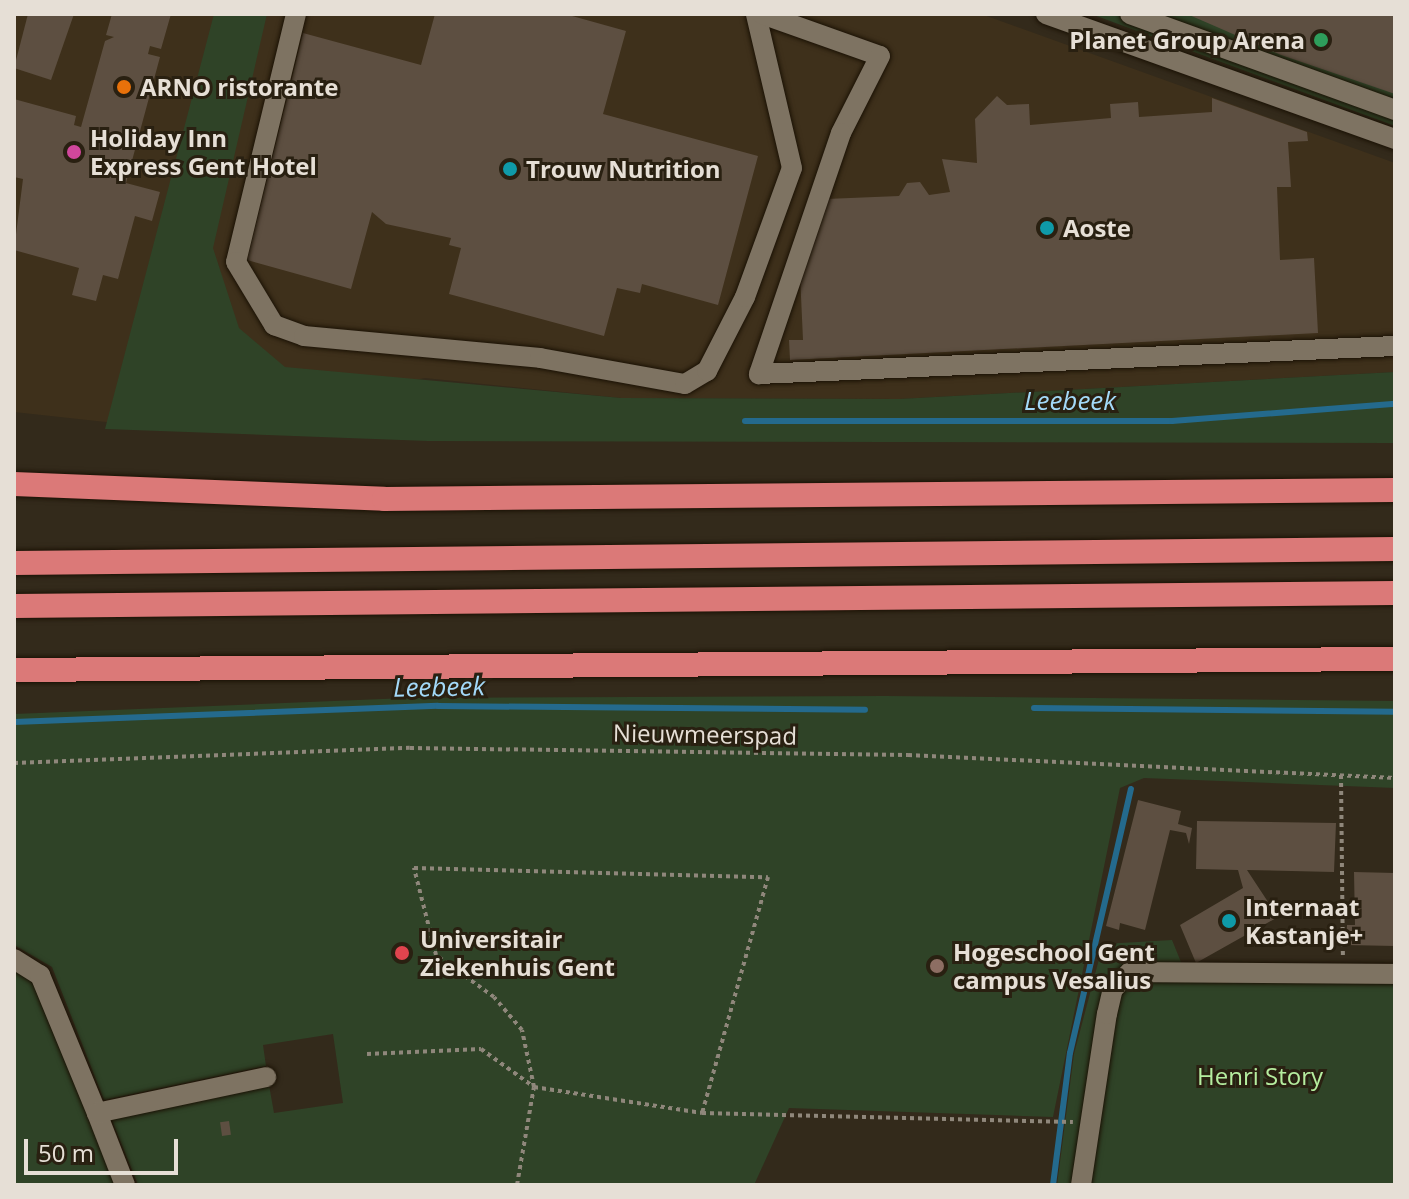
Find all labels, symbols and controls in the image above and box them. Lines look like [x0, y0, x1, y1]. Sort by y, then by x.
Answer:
place label: Planet Group Arena [1069, 26, 1305, 54]
marker: Planet Group Arena [1312, 31, 1330, 49]
place label: ARNO ristorante [140, 73, 338, 101]
marker: ARNO ristorante [115, 78, 133, 96]
place label: Holiday Inn Express Gent Hotel [90, 124, 317, 180]
marker: Holiday Inn Express Gent Hotel [65, 143, 83, 161]
place label: Trouw Nutrition [526, 155, 721, 183]
marker: Trouw Nutrition [501, 160, 519, 178]
place label: Aoste [1063, 214, 1131, 242]
marker: Aoste [1038, 219, 1056, 237]
water label: Leebeek [1024, 385, 1116, 417]
water label: Leebeek [393, 671, 485, 703]
street label: Nieuwmeerspad [613, 718, 797, 750]
place label: Internaat Kastanje+ [1245, 893, 1363, 949]
marker: Internaat Kastanje+ [1220, 912, 1238, 930]
place label: Universitair Ziekenhuis Gent [420, 925, 615, 981]
place label: Hogeschool Gent campus Vesalius [953, 938, 1155, 994]
marker: Universitair Ziekenhuis Gent [391, 942, 413, 964]
marker: Hogeschool Gent campus Vesalius [928, 957, 946, 975]
park label: Henri Story [1197, 1062, 1323, 1090]
scale bar [28, 1123, 182, 1173]
text: 50 m [38, 1136, 94, 1169]

